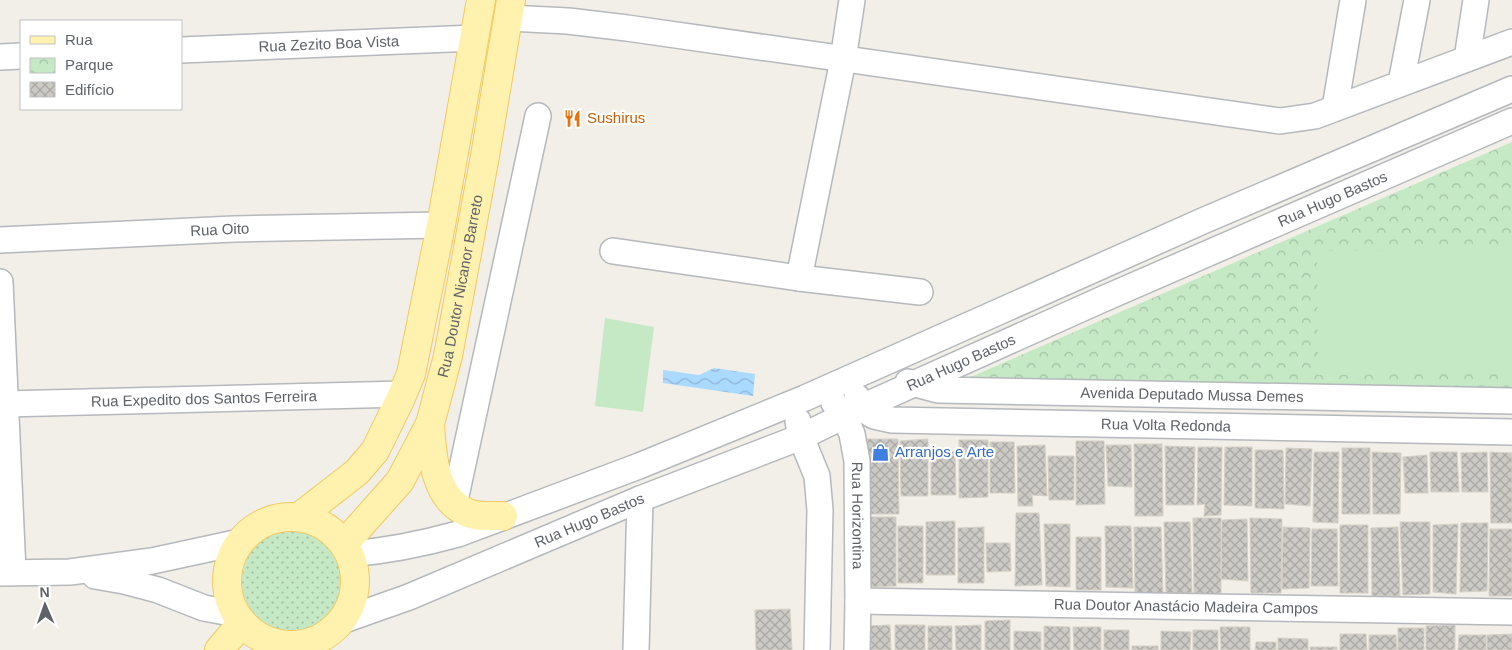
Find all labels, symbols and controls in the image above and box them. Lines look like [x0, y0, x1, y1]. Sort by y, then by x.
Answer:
legend [20, 20, 182, 110]
text: Rua [65, 31, 93, 48]
street label: Rua Zezito Boa Vista [258, 32, 400, 55]
text: Parque [65, 56, 113, 73]
text: Edifício [65, 81, 114, 98]
restaurant icon: Sushirus [563, 108, 583, 128]
place label: Sushirus [587, 109, 645, 126]
street label: Rua Hugo Bastos [1275, 167, 1390, 230]
street label: Rua Doutor Nicanor Barreto [434, 193, 486, 379]
street label: Rua Oito [190, 220, 250, 239]
street label: Rua Hugo Bastos [904, 330, 1018, 394]
street label: Avenida Deputado Mussa Demes [1080, 384, 1304, 405]
street label: Rua Expedito dos Santos Ferreira [91, 387, 318, 410]
street label: Rua Volta Redonda [1101, 415, 1232, 435]
shop icon: Arranjos e Arte [871, 442, 891, 462]
place label: Arranjos e Arte [895, 443, 994, 460]
street label: Rua Horizontina [849, 462, 867, 570]
street label: Rua Hugo Bastos [532, 489, 646, 551]
north arrow [20, 580, 70, 630]
text: N [39, 584, 50, 600]
street label: Rua Doutor Anastácio Madeira Campos [1054, 595, 1318, 617]

